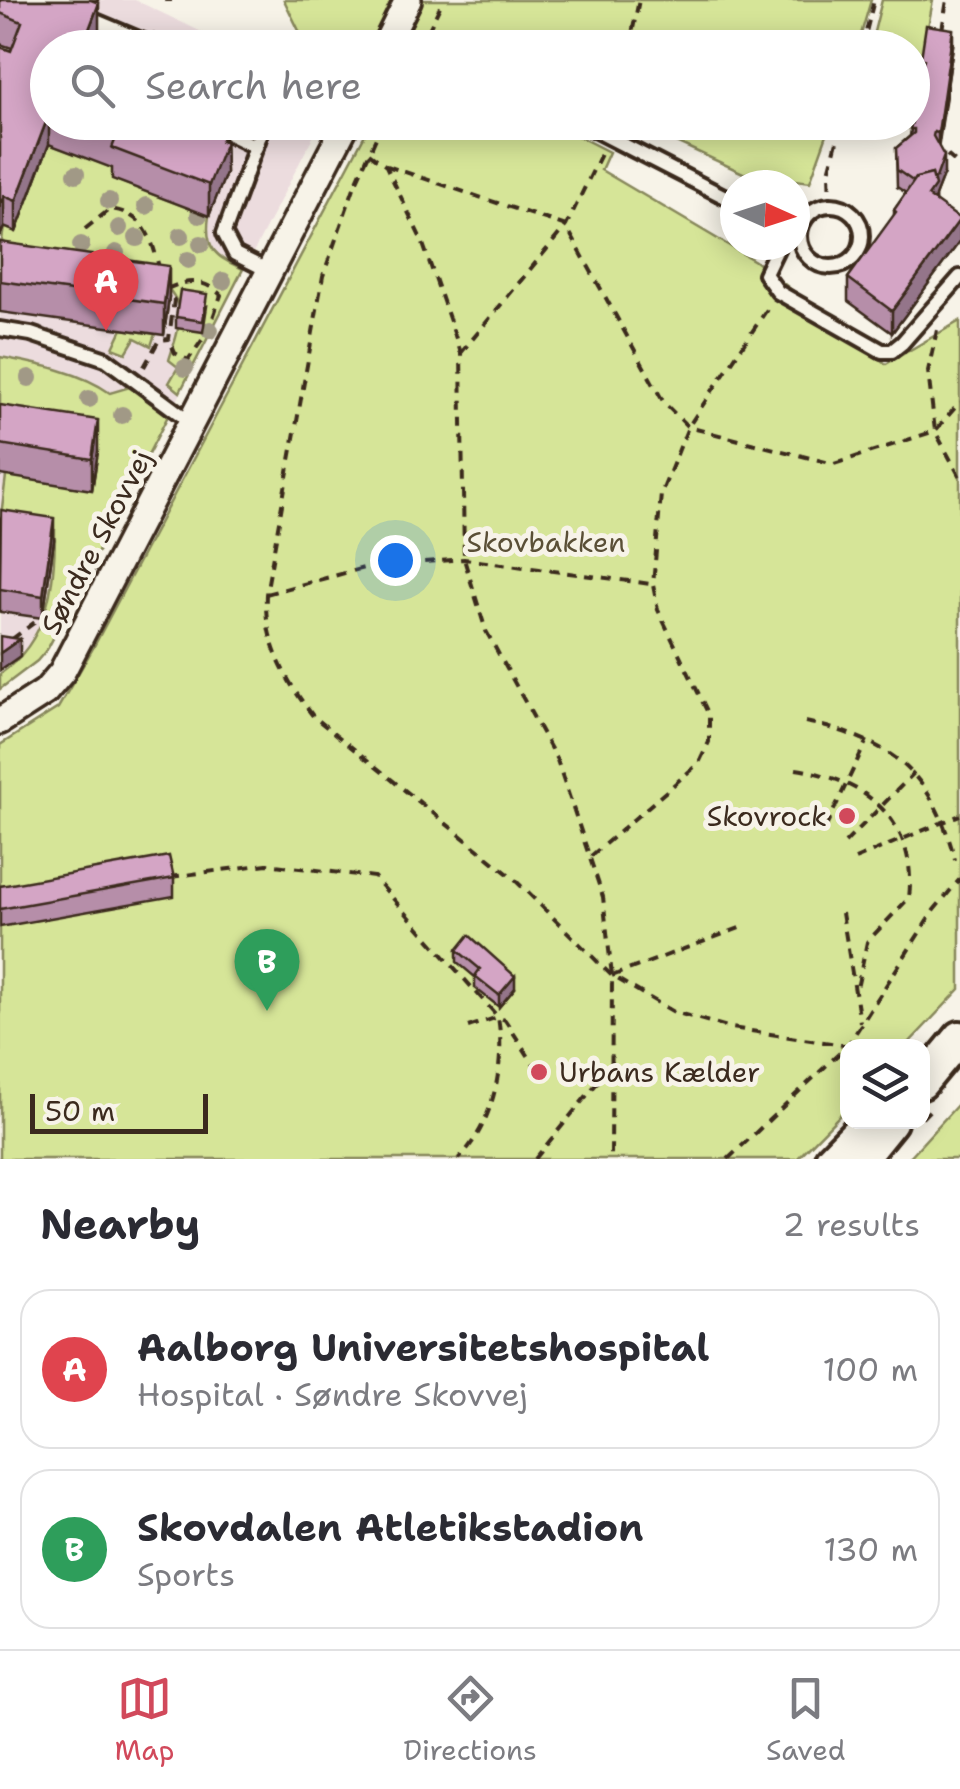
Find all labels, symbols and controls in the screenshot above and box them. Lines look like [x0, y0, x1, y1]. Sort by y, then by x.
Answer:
search box [30, 30, 930, 140]
icon: search [65, 58, 120, 113]
text: Search here [145, 60, 362, 111]
north arrow [720, 170, 810, 260]
pin: A [74, 248, 138, 331]
street label: Søndre Skovvej [31, 443, 161, 641]
park label: Skovbakken [467, 523, 625, 561]
your location [370, 535, 421, 586]
place label: Skovrock [707, 797, 827, 835]
marker: Skovrock [836, 805, 858, 827]
pin: B [234, 928, 300, 1011]
map controls [840, 1039, 930, 1129]
button: layers [840, 1039, 930, 1129]
place label: Urbans Kælder [559, 1053, 760, 1091]
marker: Urbans Kælder [528, 1061, 550, 1083]
scale bar [30, 1089, 208, 1134]
text: 50 m [45, 1092, 115, 1130]
text: Nearby [40, 1196, 200, 1252]
text: 2 results [783, 1203, 920, 1246]
text: Aalborg Universitetshospital [137, 1322, 709, 1373]
text: A [62, 1348, 87, 1391]
text: 100 m [822, 1348, 918, 1391]
text: Hospital · Søndre Skovvej [137, 1373, 528, 1416]
text: Skovdalen Atletikstadion [137, 1502, 643, 1553]
text: B [65, 1528, 84, 1571]
text: 130 m [823, 1528, 918, 1571]
text: Sports [137, 1553, 235, 1596]
tab: Map [115, 1671, 174, 1769]
tab: Directions [403, 1671, 537, 1769]
tab: Saved [766, 1671, 845, 1769]

